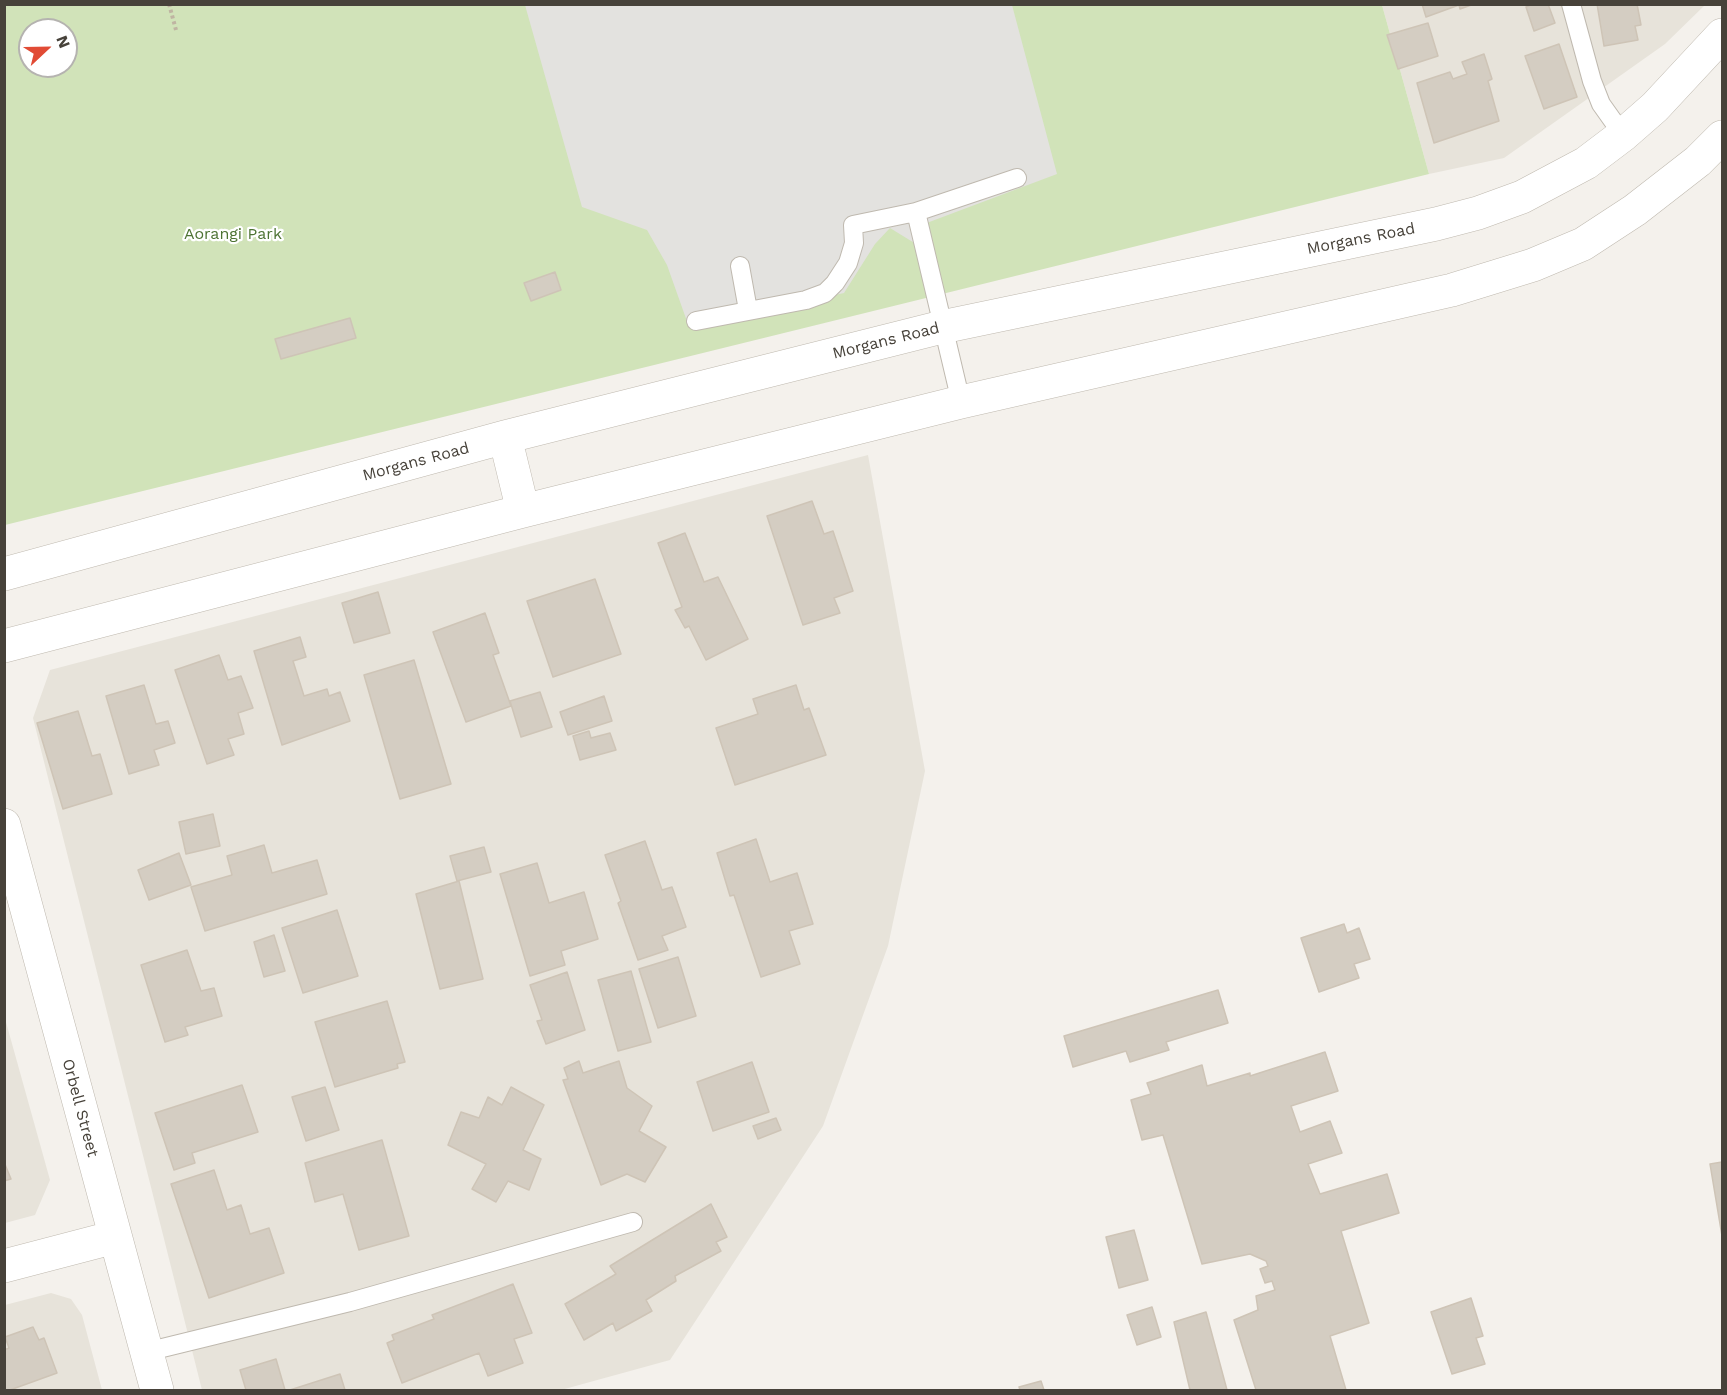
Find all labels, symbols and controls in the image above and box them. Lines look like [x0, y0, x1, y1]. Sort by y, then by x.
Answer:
north arrow [18, 18, 78, 78]
text: N [52, 33, 74, 51]
street label: Morgans Road [1305, 219, 1417, 259]
park label: Aorangi Park [184, 224, 282, 244]
street label: Morgans Road [830, 318, 942, 364]
street label: Morgans Road [361, 439, 471, 485]
street label: Orbell Street [58, 1057, 102, 1159]

